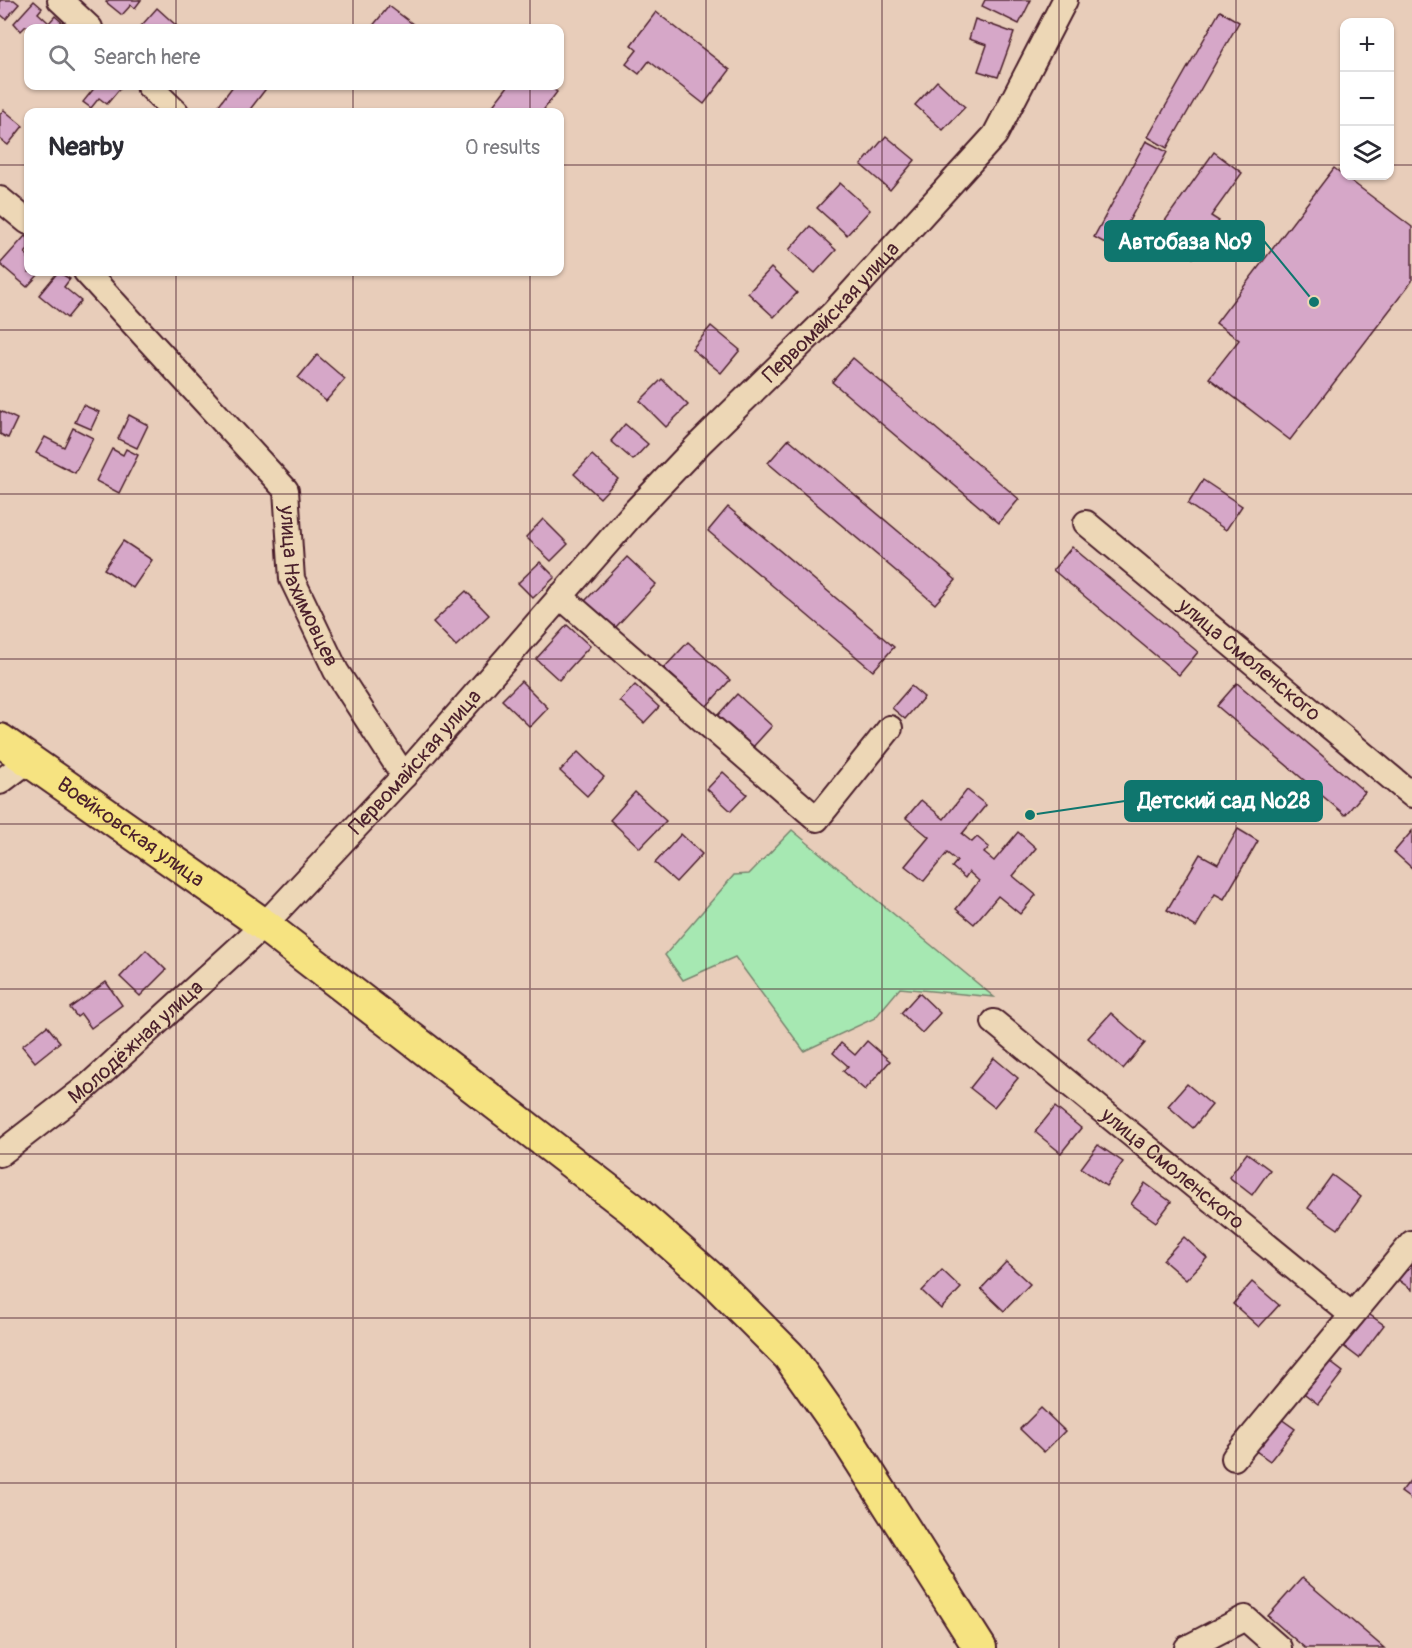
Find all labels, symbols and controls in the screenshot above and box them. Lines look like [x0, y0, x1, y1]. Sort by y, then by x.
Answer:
map controls [1340, 18, 1394, 180]
button: + [1340, 18, 1394, 72]
search box [24, 24, 564, 90]
icon: search [45, 41, 78, 74]
text: Search here [93, 43, 200, 71]
button: − [1340, 72, 1394, 126]
button: layers [1340, 126, 1394, 180]
text: Nearby [48, 131, 124, 163]
text: 0 results [465, 135, 540, 160]
callout: Автобаза №9 [1105, 221, 1264, 261]
text: Автобаза №9 [1118, 228, 1252, 256]
street label: Первомайская улица [757, 236, 906, 389]
street label: улица Нахимовцев [273, 504, 345, 671]
street label: улица Смоленского [1171, 592, 1326, 727]
street label: Первомайская улица [343, 684, 487, 840]
street label: Воейковская улица [52, 771, 210, 893]
callout: Детский сад №28 [1125, 781, 1322, 821]
text: Детский сад №28 [1136, 787, 1310, 815]
street label: Молодёжная улица [63, 974, 209, 1110]
street label: улица Смоленского [1094, 1101, 1250, 1236]

